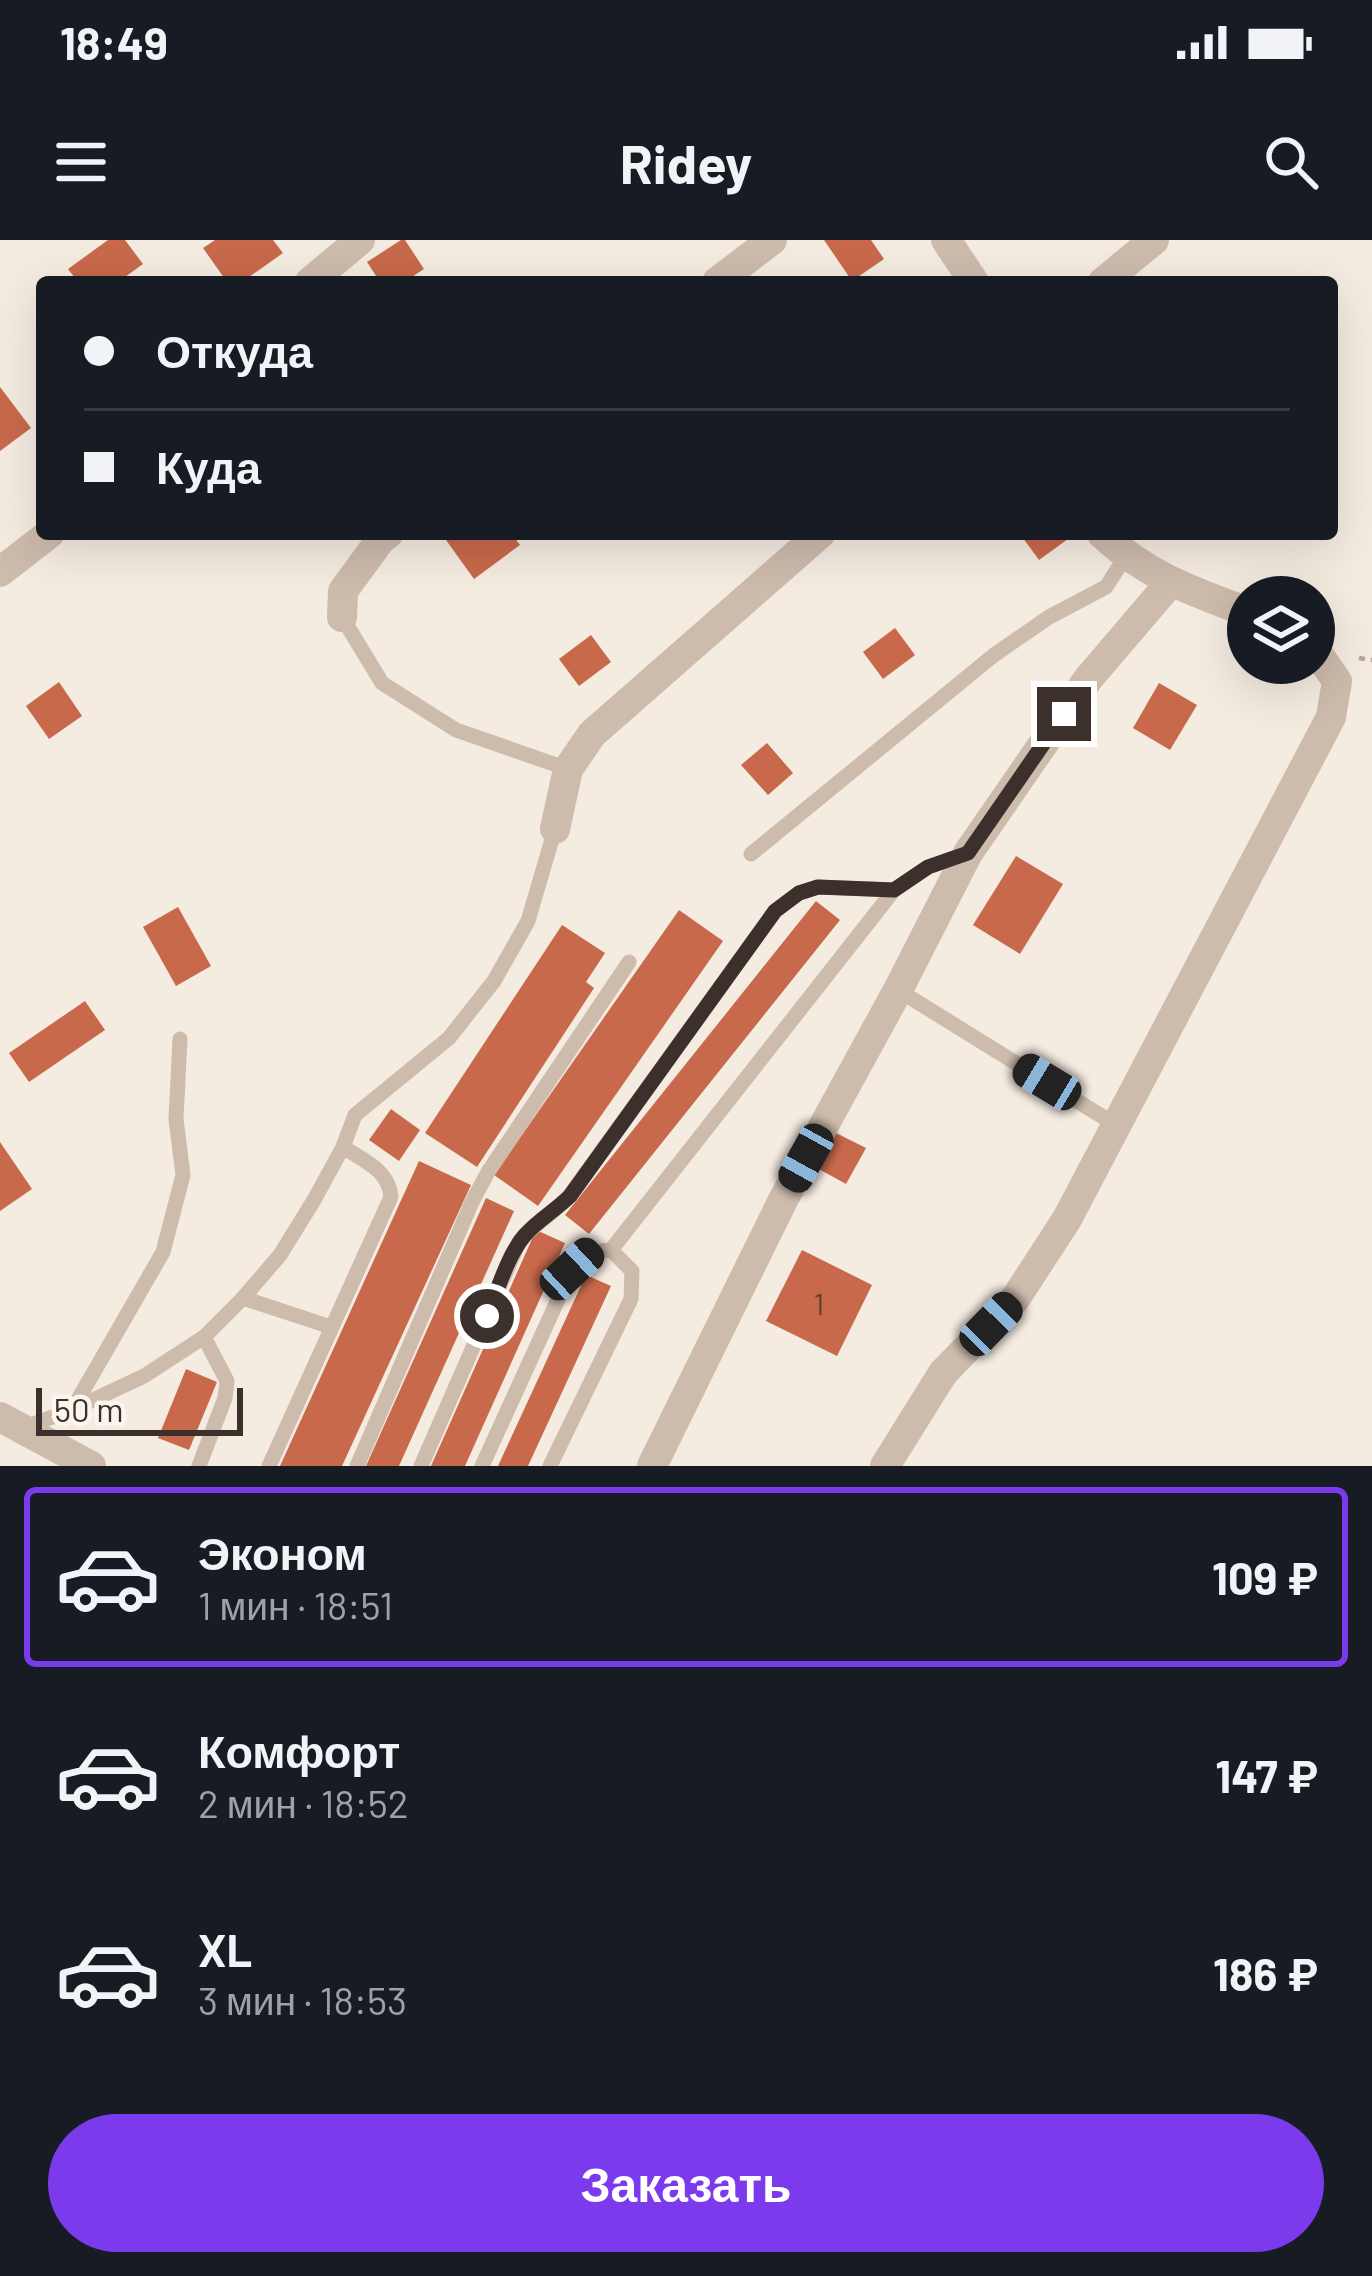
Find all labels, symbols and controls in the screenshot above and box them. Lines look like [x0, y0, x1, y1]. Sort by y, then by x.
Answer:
text: 18:49 [60, 15, 168, 69]
icon: menu [48, 129, 114, 195]
icon: search [1258, 129, 1324, 195]
text: Ridey [620, 130, 752, 195]
text: Откуда [156, 323, 313, 377]
text: Куда [156, 439, 261, 493]
map controls [1227, 576, 1335, 684]
button: layers [1227, 576, 1335, 684]
route end [1037, 687, 1091, 741]
car [1007, 1048, 1087, 1116]
car [773, 1118, 839, 1198]
car [533, 1231, 611, 1307]
house number: 1 [814, 1285, 824, 1321]
car [953, 1286, 1029, 1362]
route start [460, 1289, 514, 1343]
scale bar [36, 1382, 243, 1435]
text: 50 m [54, 1389, 124, 1429]
icon: car [54, 1523, 162, 1631]
text: Эконом [198, 1525, 367, 1579]
text: 109 ₽ [1212, 1550, 1318, 1604]
text: 1 мин · 18:51 [198, 1581, 393, 1628]
icon: car [54, 1721, 162, 1829]
text: Комфорт [198, 1723, 400, 1777]
text: 147 ₽ [1215, 1748, 1318, 1802]
text: 2 мин · 18:52 [198, 1779, 409, 1826]
icon: car [54, 1919, 162, 2027]
text: XL [198, 1922, 252, 1976]
text: 186 ₽ [1213, 1946, 1318, 2000]
text: 3 мин · 18:53 [198, 1976, 407, 2023]
button: Заказать [48, 2114, 1324, 2252]

